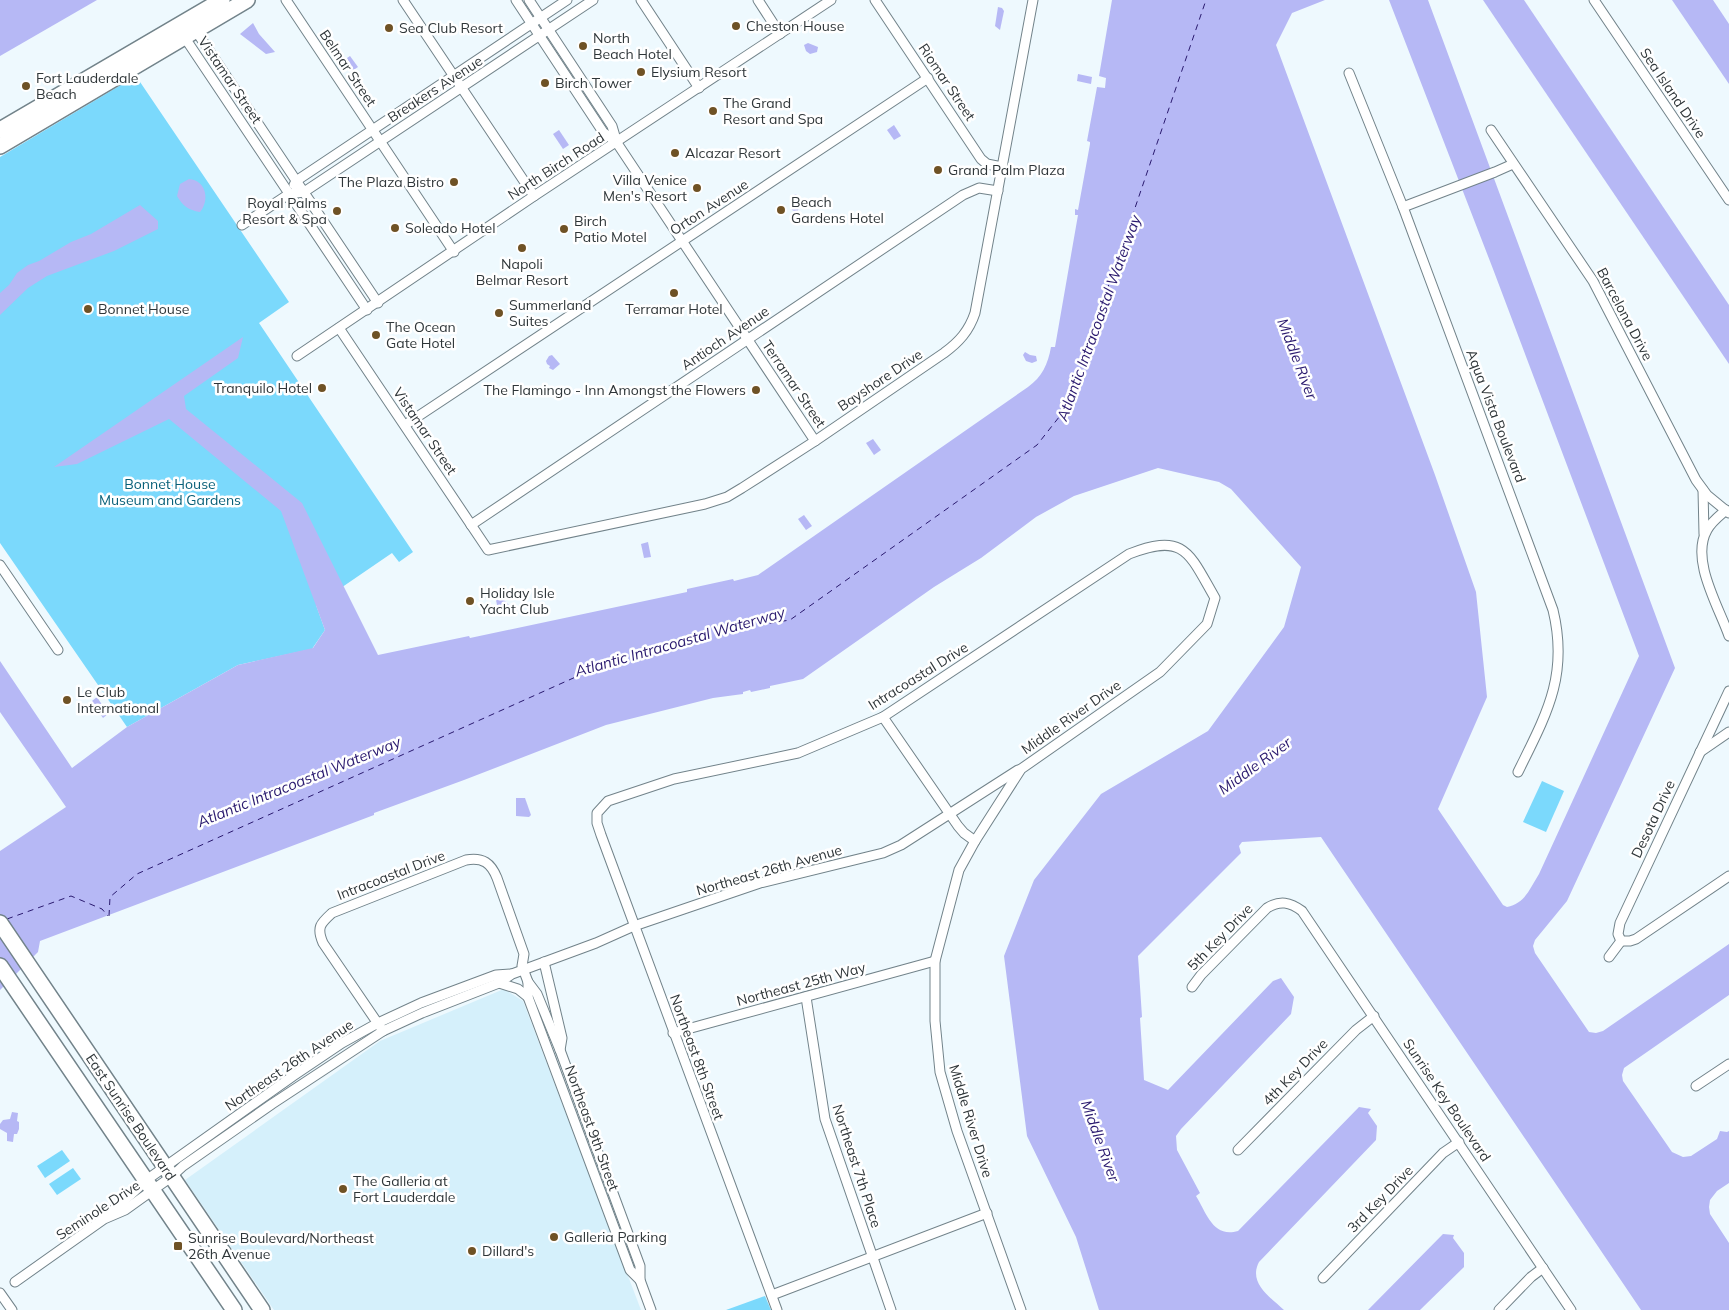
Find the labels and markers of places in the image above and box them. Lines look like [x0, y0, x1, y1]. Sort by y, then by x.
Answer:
place label: Cheston House [746, 17, 844, 35]
place label: Sea Club Resort [399, 19, 503, 37]
marker: Cheston House [730, 20, 742, 32]
marker: Sea Club Resort [383, 22, 395, 34]
place label: North Beach Hotel [593, 29, 672, 63]
marker: North Beach Hotel [577, 40, 589, 52]
place label: Elysium Resort [651, 63, 747, 81]
marker: Elysium Resort [635, 66, 647, 78]
place label: Fort Lauderdale Beach [36, 69, 138, 103]
place label: Birch Tower [555, 74, 633, 92]
marker: Birch Tower [539, 77, 551, 89]
marker: Fort Lauderdale Beach [20, 80, 32, 92]
place label: The Grand Resort and Spa [723, 94, 823, 128]
marker: The Grand Resort and Spa [707, 105, 719, 117]
place label: Alcazar Resort [685, 144, 781, 162]
marker: Alcazar Resort [669, 147, 681, 159]
place label: Grand Palm Plaza [948, 161, 1065, 179]
marker: Grand Palm Plaza [932, 164, 944, 176]
place label: Villa Venice Men's Resort [603, 171, 687, 205]
place label: The Plaza Bistro [338, 173, 444, 191]
marker: The Plaza Bistro [448, 176, 460, 188]
marker: Villa Venice Men's Resort [691, 182, 703, 194]
place label: Beach Gardens Hotel [791, 193, 884, 227]
place label: Royal Palms Resort & Spa [242, 194, 327, 228]
marker: Beach Gardens Hotel [775, 204, 787, 216]
marker: Royal Palms Resort & Spa [331, 205, 343, 217]
place label: Birch Patio Motel [574, 212, 647, 246]
place label: Soleado Hotel [405, 219, 496, 237]
marker: Soleado Hotel [389, 222, 401, 234]
marker: Birch Patio Motel [558, 223, 570, 235]
marker: Napoli Belmar Resort [516, 242, 528, 254]
place label: Napoli Belmar Resort [476, 255, 568, 289]
marker: Terramar Hotel [668, 287, 680, 299]
place label: Summerland Suites [509, 296, 591, 330]
place label: Bonnet House [98, 300, 189, 318]
place label: Terramar Hotel [625, 300, 723, 318]
marker: Bonnet House [82, 303, 94, 315]
marker: Summerland Suites [493, 307, 505, 319]
place label: The Ocean Gate Hotel [386, 318, 456, 352]
marker: The Ocean Gate Hotel [370, 329, 382, 341]
place label: Tranquilo Hotel [214, 379, 312, 397]
place label: The Flamingo - Inn Amongst the Flowers [483, 381, 746, 399]
marker: Tranquilo Hotel [316, 382, 328, 394]
marker: The Flamingo - Inn Amongst the Flowers [750, 384, 762, 396]
place label: Holiday Isle Yacht Club [479, 584, 555, 618]
marker: Holiday Isle Yacht Club [464, 595, 476, 607]
place label: Le Club International [77, 683, 159, 717]
marker: Le Club International [61, 694, 73, 706]
place label: The Galleria at Fort Lauderdale [353, 1172, 455, 1206]
marker: The Galleria at Fort Lauderdale [337, 1183, 349, 1195]
place label: Galleria Parking [564, 1228, 667, 1246]
place label: Sunrise Boulevard/Northeast 26th Avenue [188, 1229, 374, 1263]
marker: Galleria Parking [548, 1231, 560, 1243]
marker: Sunrise Boulevard/Northeast 26th Avenue [172, 1240, 184, 1252]
place label: Dillard's [482, 1242, 534, 1260]
marker: Dillard's [466, 1245, 478, 1257]

